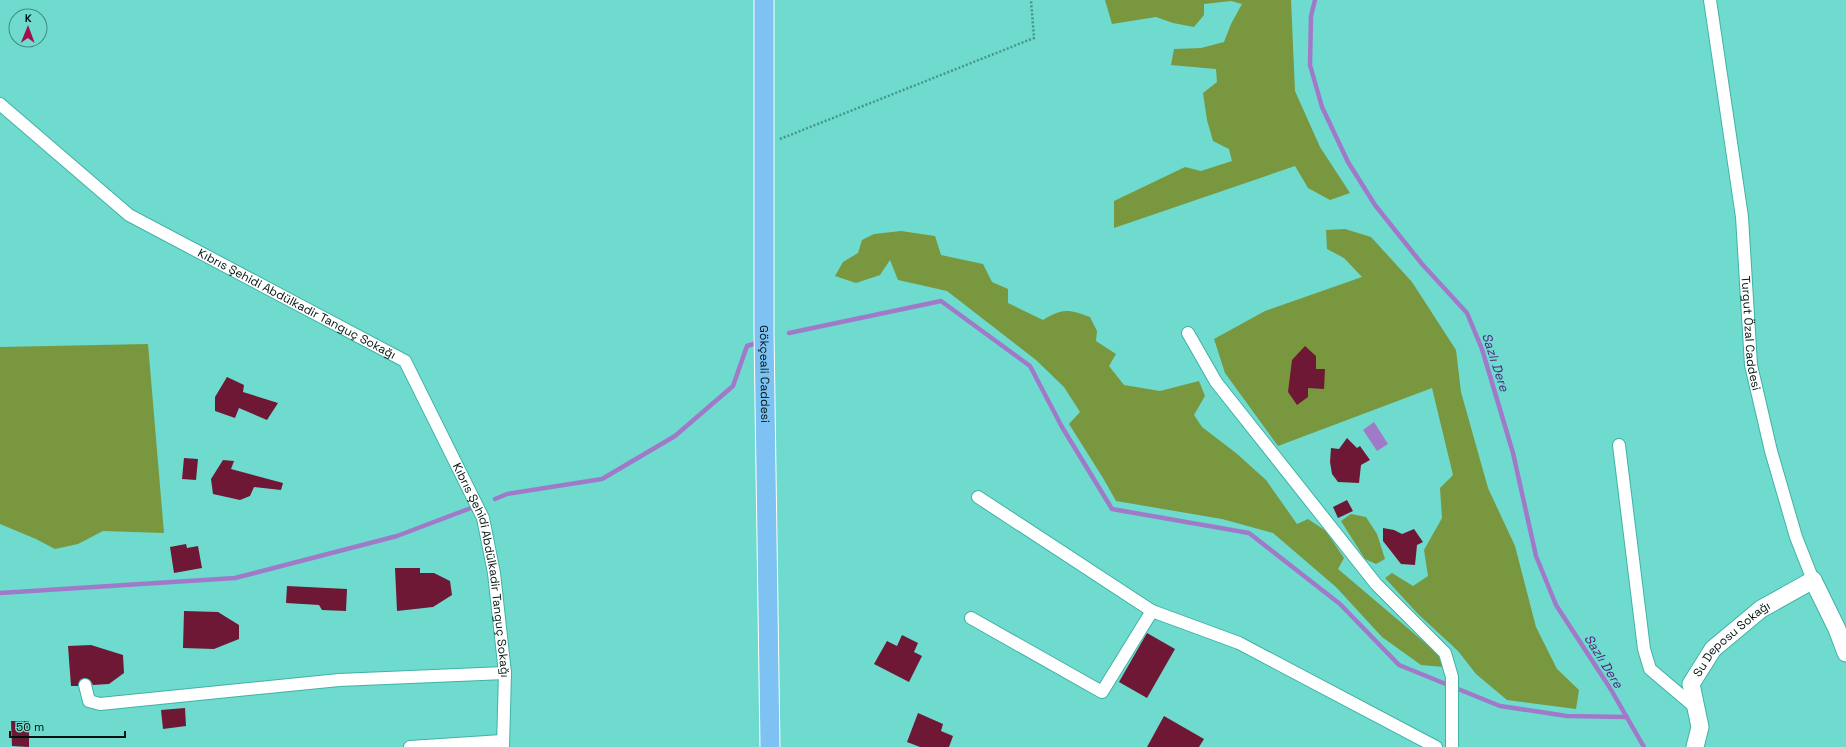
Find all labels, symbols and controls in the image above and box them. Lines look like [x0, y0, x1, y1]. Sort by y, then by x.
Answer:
north arrow [8, 8, 48, 48]
text: K [25, 11, 32, 25]
street label: Kıbrıs Şehidi Abdülkadir Tanguç Sokağı [195, 245, 399, 363]
street label: Turgut Özal Caddesi [1738, 276, 1765, 392]
street label: Gökçeali Caddesi [756, 325, 773, 423]
water label: Sazlı Dere [1478, 331, 1513, 395]
street label: Kıbrıs Şehidi Abdülkadir Tanguç Sokağı [449, 460, 513, 678]
street label: Su Deposu Sokağı [1689, 597, 1773, 680]
water label: Sazlı Dere [1580, 631, 1628, 693]
scale bar [10, 713, 125, 739]
text: 50 m [16, 719, 44, 735]

